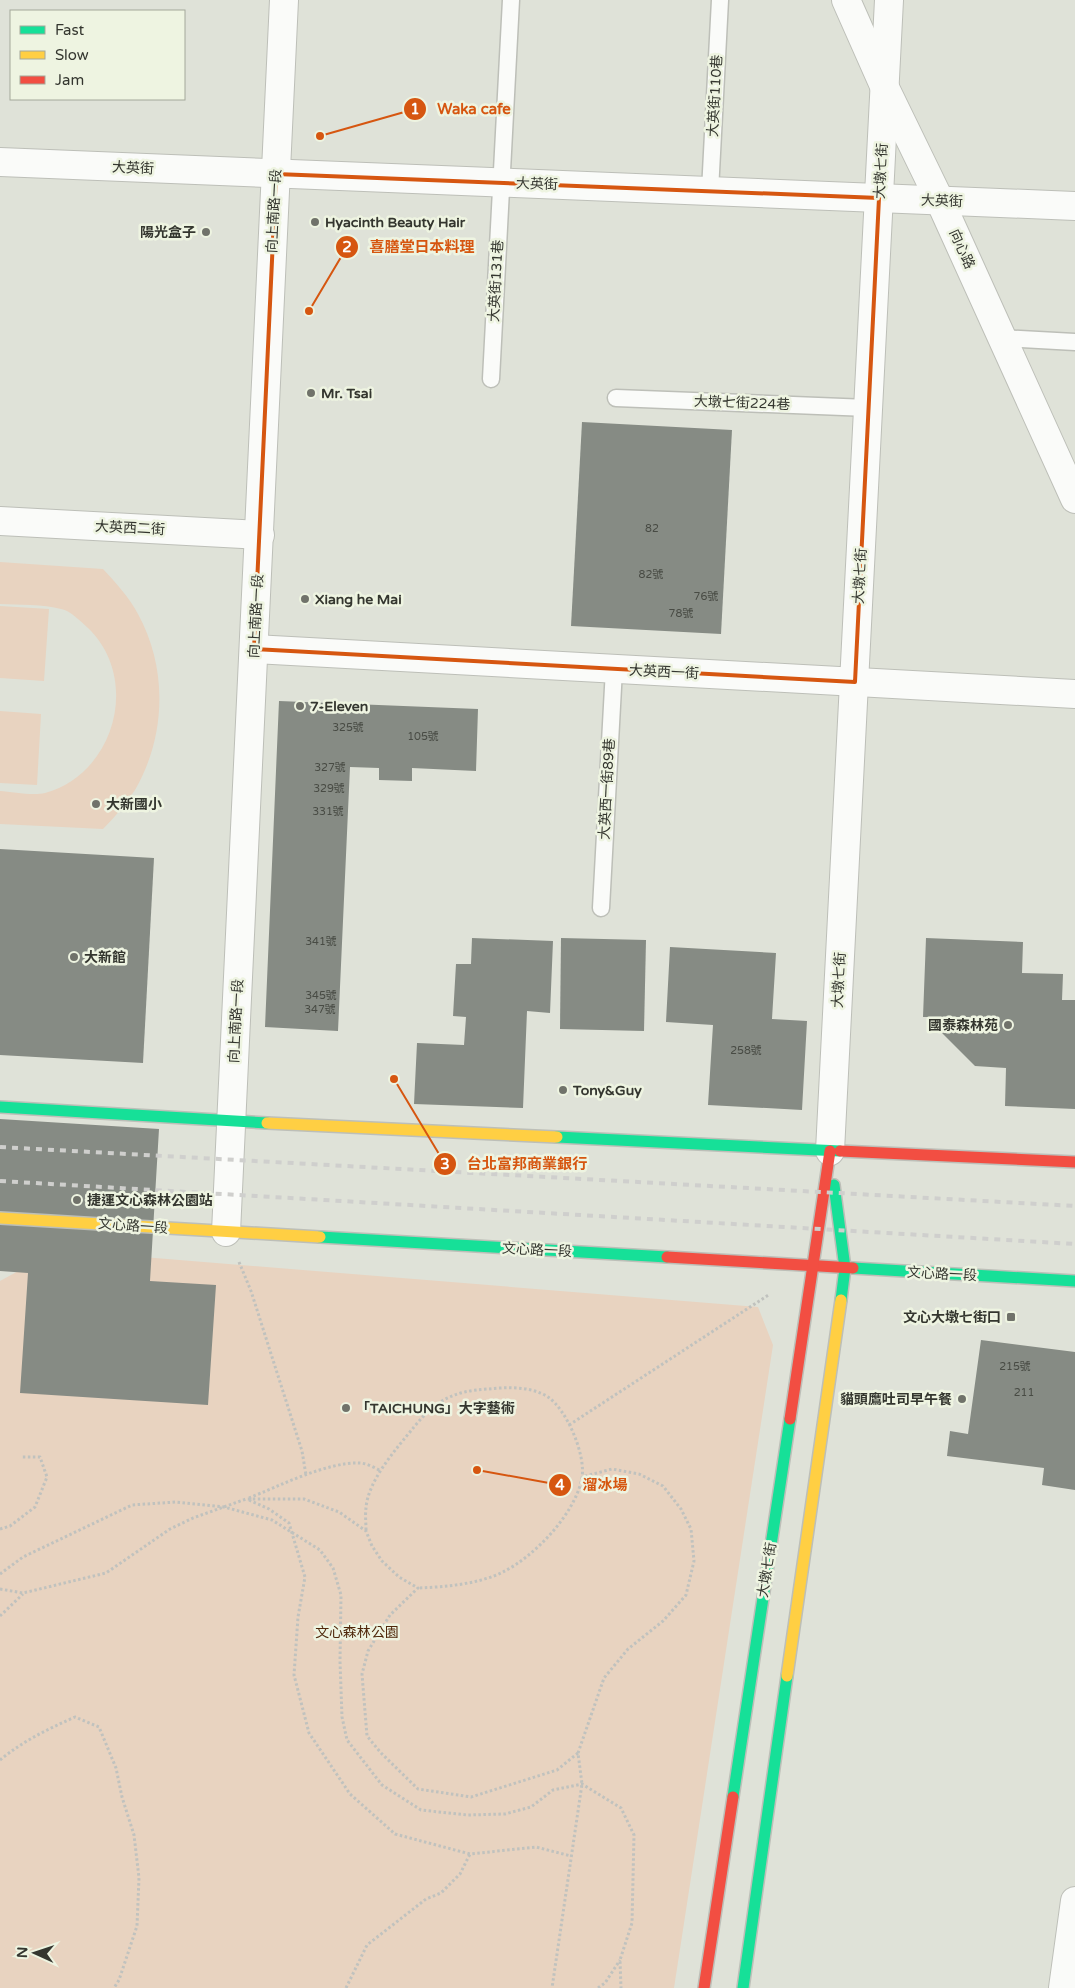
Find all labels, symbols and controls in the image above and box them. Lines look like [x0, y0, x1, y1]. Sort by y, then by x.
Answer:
legend [10, 10, 185, 100]
text: Fast [55, 21, 85, 39]
text: Slow [55, 46, 89, 64]
street label: 大英街110巷 [704, 54, 726, 138]
text: Jam [55, 71, 84, 89]
callout: Waka cafe [403, 94, 521, 124]
text: 1 [410, 100, 420, 118]
text: Waka cafe [437, 100, 511, 118]
street label: 大墩七街 [871, 143, 891, 199]
street label: 大英街 [112, 158, 154, 178]
street label: 向上南路一段 [263, 169, 285, 253]
street label: 大英街 [516, 175, 558, 193]
street label: 大英街 [921, 192, 963, 210]
place label: Hyacinth Beauty Hair [325, 214, 466, 231]
marker: Hyacinth Beauty Hair [309, 216, 321, 228]
place label: 陽光盒子 [140, 224, 196, 241]
marker: 陽光盒子 [200, 226, 212, 238]
street label: 向心路 [946, 226, 978, 272]
callout: 喜膳堂日本料理 [334, 232, 484, 262]
text: 2 [342, 238, 352, 256]
text: 喜膳堂日本料理 [369, 238, 475, 256]
street label: 大英街131巷 [485, 239, 507, 323]
place label: Mr. Tsai [321, 385, 372, 402]
marker: Mr. Tsai [305, 387, 317, 399]
street label: 大墩七街224巷 [694, 393, 790, 413]
street label: 大英西二街 [95, 518, 165, 538]
house number: 82 [645, 522, 659, 535]
street label: 大墩七街 [850, 548, 870, 604]
house number: 82號 [639, 568, 663, 581]
street label: 向上南路一段 [245, 574, 267, 658]
house number: 76號 [694, 590, 718, 603]
place label: Xiang he Mai [315, 591, 402, 608]
marker: Xiang he Mai [299, 593, 311, 605]
house number: 78號 [669, 607, 693, 620]
street label: 大英西一街 [629, 662, 699, 682]
place label: 7-Eleven [310, 698, 368, 715]
marker: 7-Eleven [294, 700, 306, 712]
house number: 325號 [332, 721, 364, 734]
house number: 105號 [407, 730, 439, 743]
street label: 大英西一街89巷 [596, 738, 618, 840]
house number: 327號 [314, 761, 346, 774]
house number: 329號 [313, 782, 345, 795]
place label: 大新國小 [106, 796, 162, 813]
marker: 大新國小 [90, 798, 102, 810]
house number: 331號 [312, 805, 344, 818]
house number: 341號 [305, 935, 337, 948]
place label: 大新館 [84, 949, 126, 966]
marker: 大新館 [68, 951, 80, 963]
street label: 大墩七街 [829, 952, 849, 1008]
street label: 向上南路一段 [225, 979, 247, 1063]
house number: 345號 [305, 989, 337, 1002]
house number: 347號 [304, 1003, 336, 1016]
place label: 國泰森林苑 [928, 1017, 998, 1034]
marker: 國泰森林苑 [1002, 1019, 1014, 1031]
house number: 258號 [730, 1044, 762, 1057]
place label: Tony&Guy [572, 1082, 642, 1099]
marker: Tony&Guy [557, 1084, 569, 1096]
callout: 台北富邦商業銀行 [432, 1149, 597, 1179]
text: 3 [440, 1155, 450, 1173]
text: 台北富邦商業銀行 [467, 1155, 587, 1173]
place label: 捷運文心森林公園站 [87, 1192, 213, 1209]
marker: 捷運文心森林公園站 [71, 1194, 83, 1206]
street label: 文心路一段 [97, 1215, 169, 1237]
street label: 文心路一段 [502, 1240, 572, 1260]
street label: 文心路一段 [907, 1264, 977, 1284]
place label: 文心大墩七街口 [903, 1309, 1001, 1326]
marker: 文心大墩七街口 [1005, 1311, 1017, 1323]
house number: 215號 [999, 1360, 1031, 1373]
house number: 211 [1014, 1386, 1034, 1399]
place label: 貓頭鷹吐司早午餐 [840, 1391, 952, 1408]
marker: 貓頭鷹吐司早午餐 [956, 1393, 968, 1405]
place label: 「TAICHUNG」大字藝術 [356, 1400, 515, 1417]
marker: 「TAICHUNG」大字藝術 [340, 1402, 352, 1414]
callout: 溜冰場 [547, 1470, 637, 1500]
text: 4 [555, 1476, 565, 1494]
text: 溜冰場 [582, 1476, 628, 1494]
street label: 大墩七街 [754, 1541, 780, 1599]
park label: 文心森林公園 [315, 1624, 399, 1641]
north arrow [10, 1928, 60, 1978]
text: N [14, 1946, 31, 1958]

